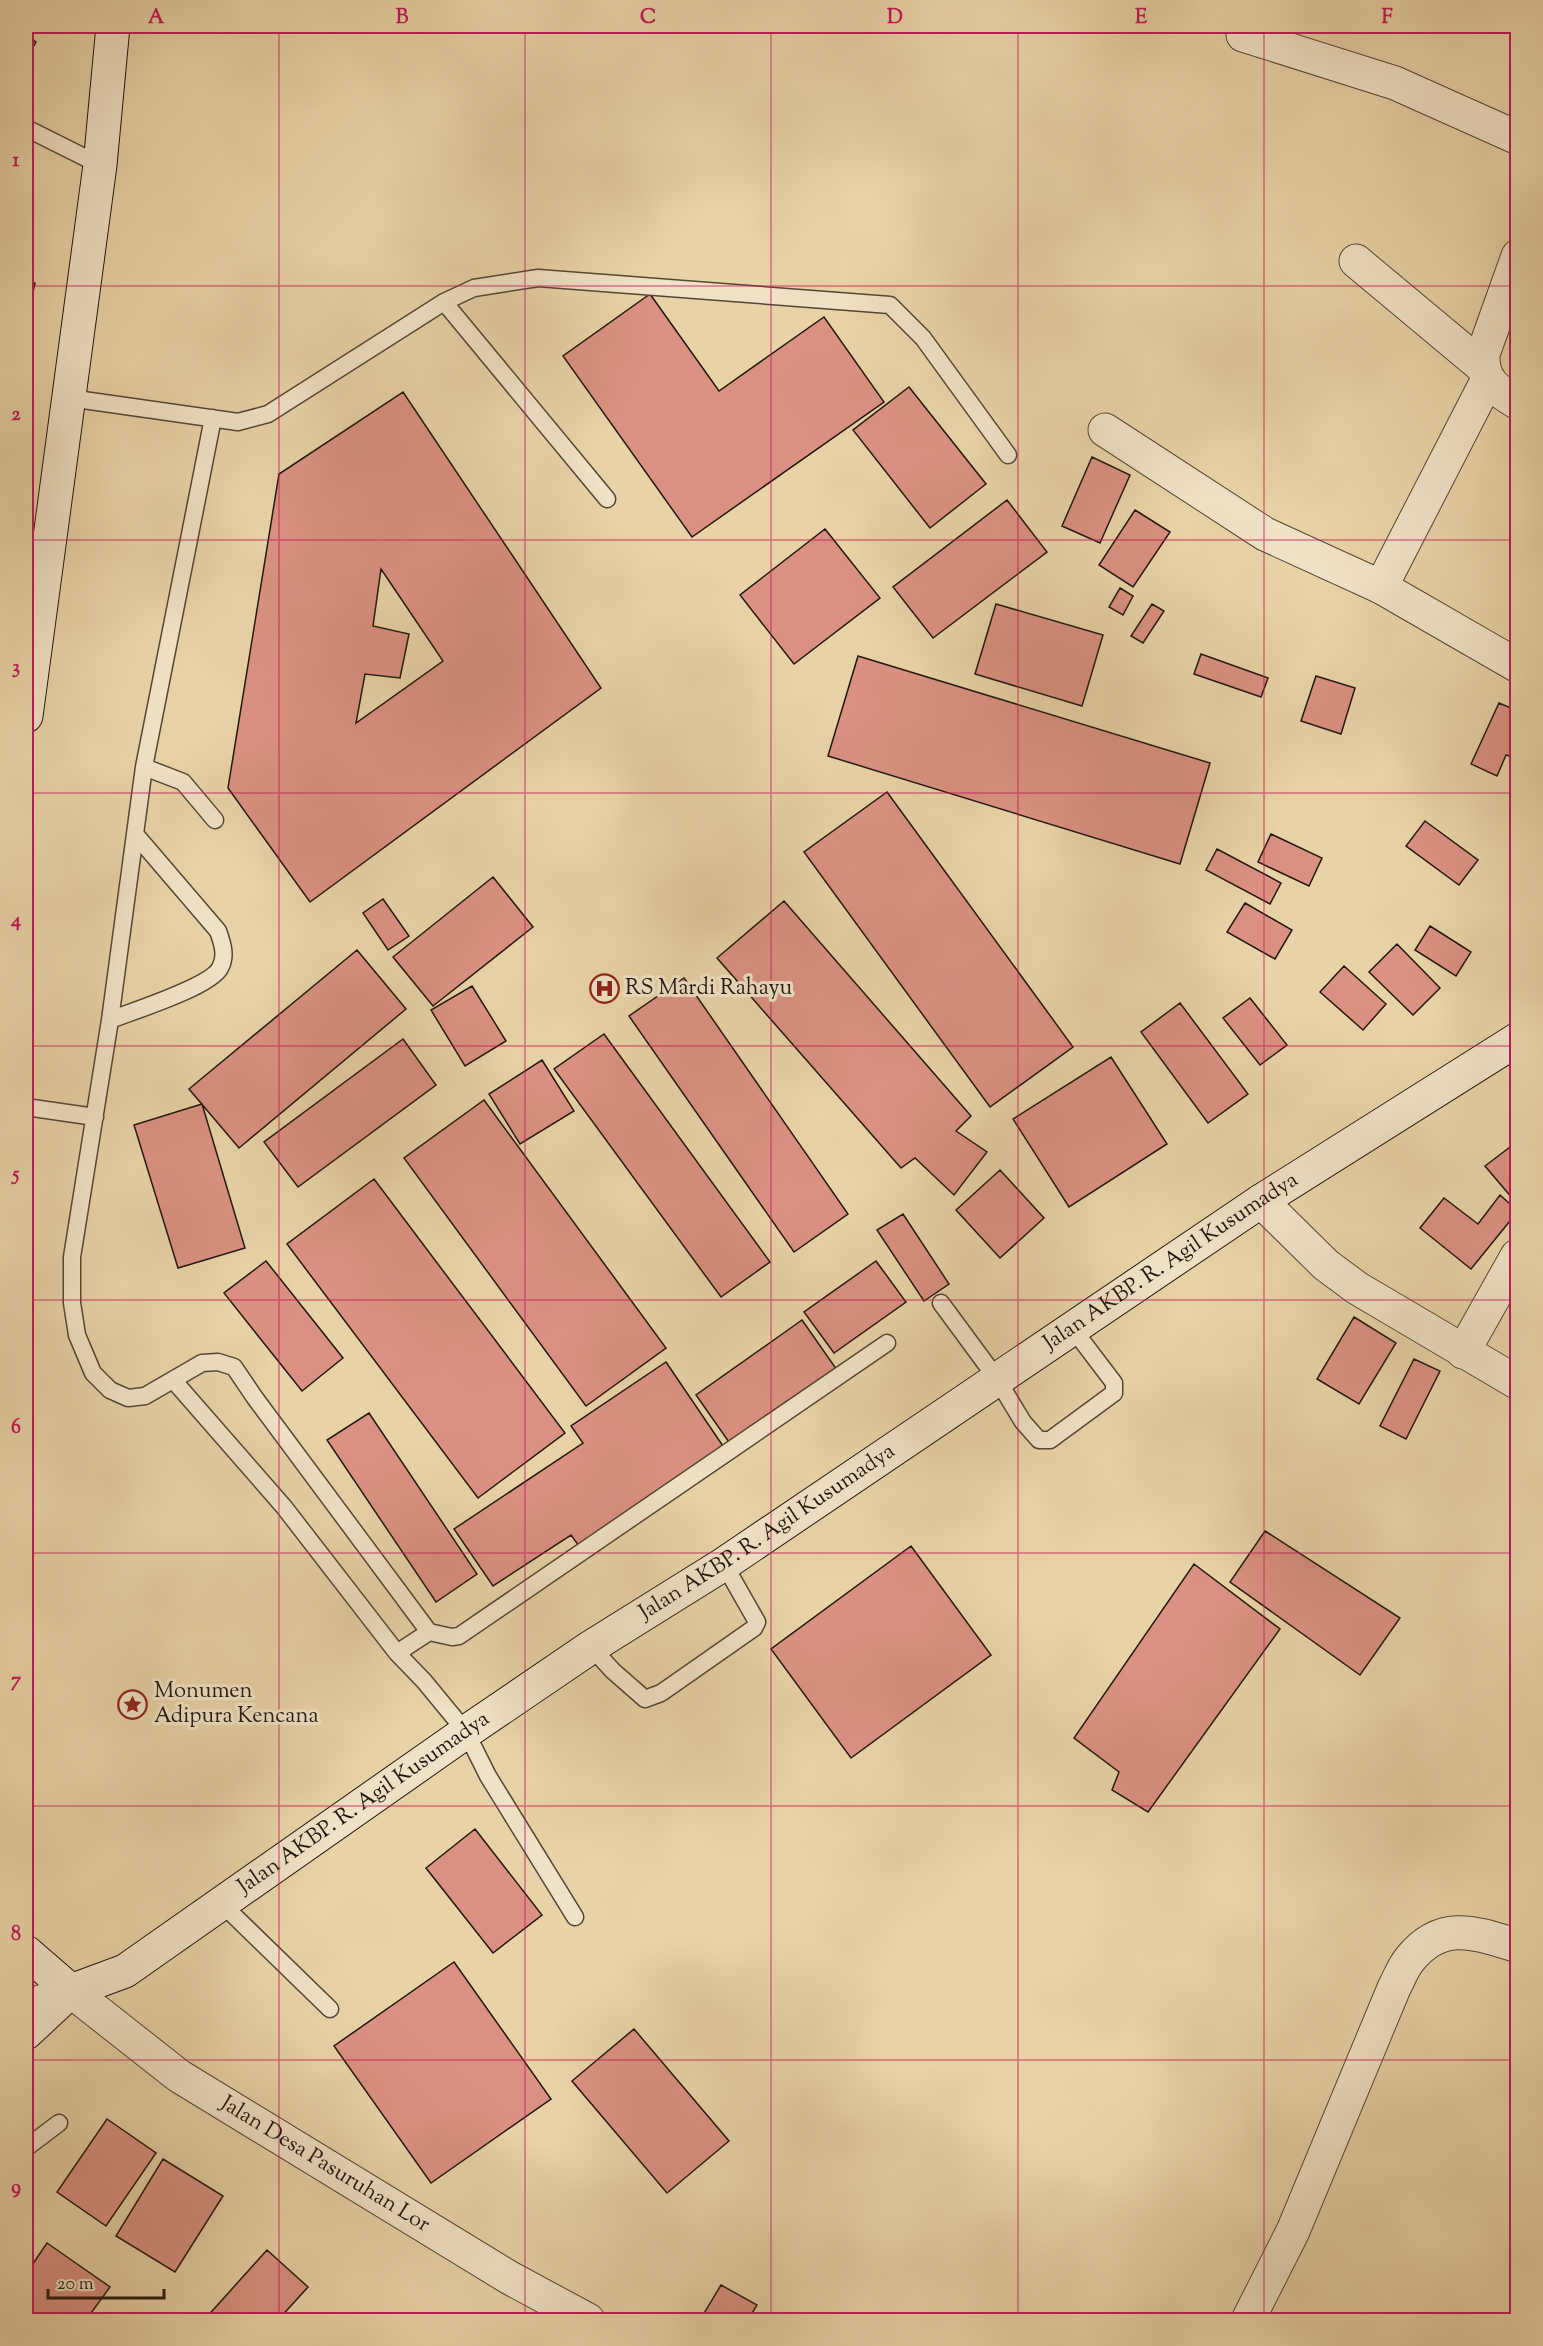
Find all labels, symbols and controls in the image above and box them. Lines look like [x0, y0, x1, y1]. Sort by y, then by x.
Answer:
text: A [148, 4, 165, 33]
text: B [396, 4, 409, 33]
text: C [640, 4, 656, 33]
text: D [887, 4, 903, 33]
text: E [1135, 4, 1148, 33]
text: F [1381, 4, 1393, 33]
text: 1 [13, 147, 20, 176]
text: 2 [11, 401, 21, 430]
text: 3 [12, 654, 20, 683]
text: 4 [10, 907, 21, 936]
hospital icon: RS Mardi Rahayu [588, 973, 620, 1005]
place label: RS Mardi Rahayu [625, 973, 793, 1005]
text: 5 [11, 1161, 20, 1190]
street label: Jalan AKBP. R. Agil Kusumadya [1036, 1165, 1305, 1360]
text: 6 [11, 1414, 21, 1443]
street label: Jalan AKBP. R. Agil Kusumadya [632, 1436, 902, 1630]
text: 7 [11, 1667, 22, 1696]
place label: Monumen Adipura Kencana [154, 1676, 319, 1733]
place icon: Monumen Adipura Kencana [117, 1689, 149, 1721]
street label: Jalan AKBP. R. Agil Kusumadya [231, 1704, 497, 1904]
text: 8 [11, 1921, 21, 1950]
street label: Jalan Desa Pasuruhan Lor [213, 2088, 436, 2241]
text: 9 [11, 2174, 21, 2203]
scale bar [48, 2262, 164, 2300]
text: 20 m [57, 2272, 94, 2298]

